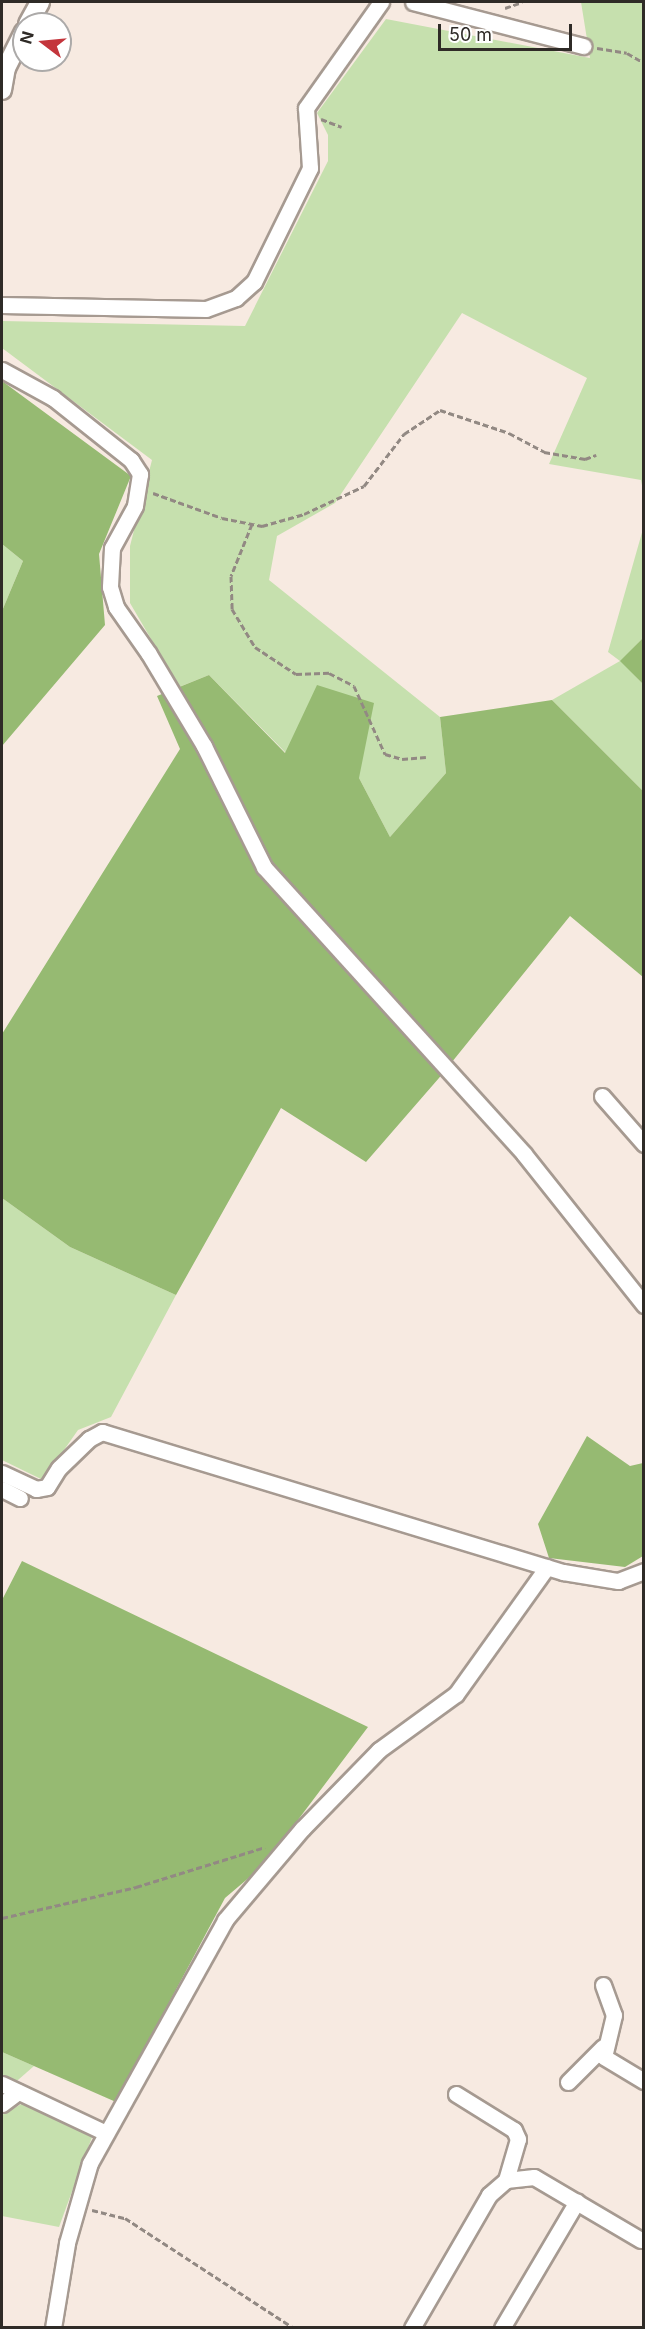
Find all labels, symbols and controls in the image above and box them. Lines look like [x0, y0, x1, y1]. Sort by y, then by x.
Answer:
north arrow [12, 12, 72, 72]
scale bar [441, 12, 574, 50]
text: 50 m [449, 24, 492, 45]
text: N [15, 29, 38, 46]

